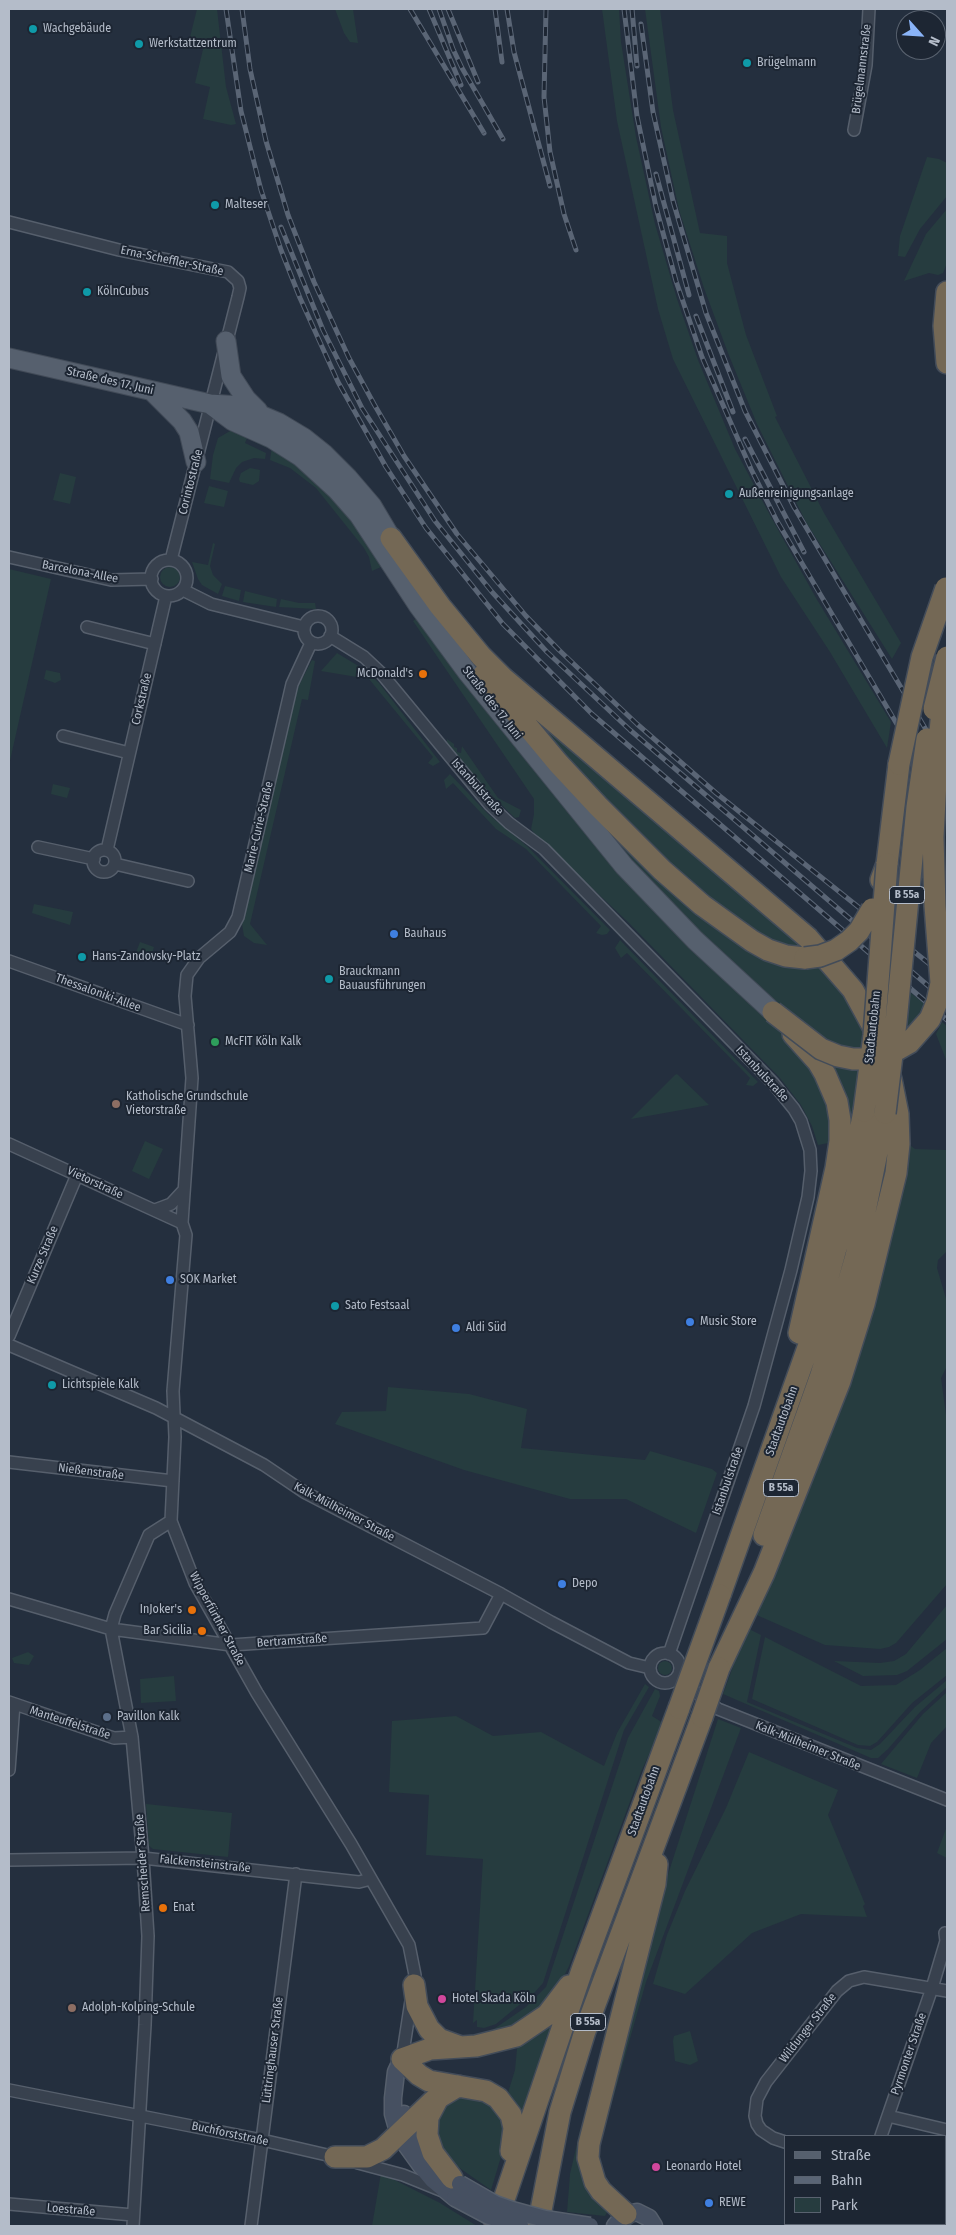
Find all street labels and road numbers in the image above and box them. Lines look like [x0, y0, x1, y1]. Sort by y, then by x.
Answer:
street label: Brügelmannstraße [849, 23, 875, 115]
street label: Erna-Scheffler-Straße [119, 243, 225, 279]
street label: Straße des 17. Juni [65, 364, 155, 398]
street label: Corintostraße [176, 448, 206, 516]
street label: Barcelona-Allee [41, 558, 119, 586]
street label: Straße des 17. Juni [459, 664, 525, 742]
street label: Corkstraße [129, 672, 155, 726]
street label: Istanbulstraße [448, 756, 506, 818]
street label: Marie-Curie-Straße [242, 780, 276, 874]
road number: B 55a [890, 886, 924, 904]
street label: Thessaloniki-Allee [53, 971, 143, 1015]
street label: Stadtautobahn [862, 990, 884, 1064]
street label: Istanbulstraße [732, 1043, 792, 1105]
street label: Vietorstraße [65, 1164, 125, 1202]
street label: Kurze Straße [24, 1224, 62, 1286]
street label: Stadtautobahn [763, 1384, 801, 1458]
street label: Istanbulstraße [710, 1445, 746, 1517]
street label: Nießenstraße [57, 1461, 125, 1483]
street label: Kalk-Mülheimer Straße [291, 1479, 397, 1545]
road number: B 55a [764, 1480, 798, 1496]
street label: Wipperfürther Straße [186, 1570, 248, 1668]
street label: Bertramstraße [256, 1631, 328, 1651]
street label: Manteuffelstraße [28, 1703, 112, 1743]
street label: Kalk-Mülheimer Straße [753, 1718, 863, 1774]
street label: Stadtautobahn [625, 1764, 663, 1838]
street label: Remscheider Straße [132, 1813, 154, 1913]
street label: Falckensteinstraße [159, 1852, 251, 1876]
street label: Wildunger Straße [776, 1990, 840, 2066]
street label: Lüttringhauser Straße [259, 1996, 287, 2104]
street label: Pyrmonter Straße [888, 2011, 930, 2097]
road number: B 55a [570, 2014, 606, 2030]
street label: Buchforststraße [190, 2119, 270, 2149]
street label: Loestraße [46, 2201, 96, 2219]

